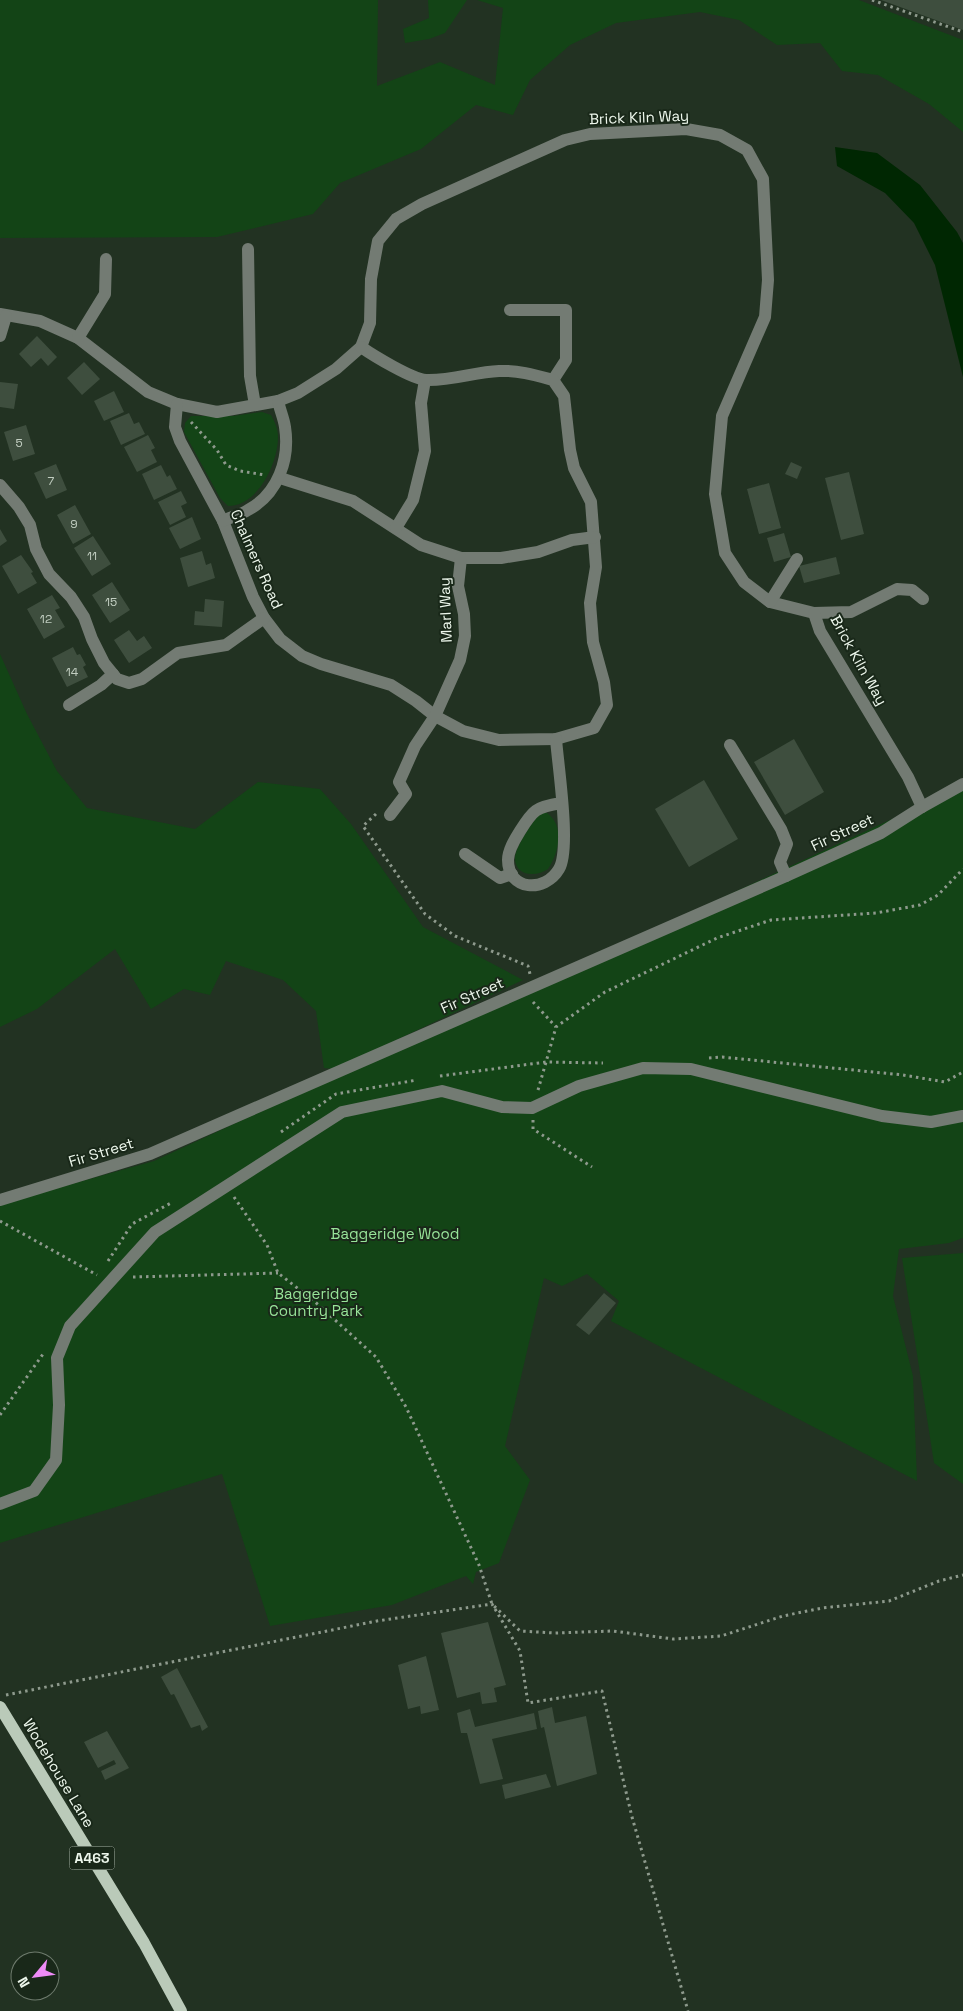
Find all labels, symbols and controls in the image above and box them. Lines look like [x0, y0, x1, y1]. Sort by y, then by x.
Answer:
street label: Brick Kiln Way [589, 106, 689, 128]
house number: 5 [15, 435, 23, 451]
house number: 7 [48, 473, 55, 489]
street label: Chalmers Road [227, 506, 287, 612]
house number: 9 [70, 516, 78, 532]
house number: 11 [87, 548, 97, 564]
street label: Marl Way [434, 577, 456, 643]
house number: 15 [105, 594, 117, 610]
house number: 12 [40, 611, 52, 627]
street label: Brick Kiln Way [826, 612, 892, 708]
house number: 14 [66, 664, 79, 680]
street label: Fir Street [808, 809, 877, 855]
street label: Fir Street [437, 973, 507, 1017]
street label: Fir Street [66, 1133, 136, 1171]
park label: Baggeridge Wood [331, 1224, 459, 1243]
park label: Baggeridge Country Park [269, 1284, 363, 1320]
street label: Wodehouse Lane [19, 1715, 99, 1831]
road number: A463 [70, 1846, 114, 1870]
north arrow [10, 1951, 60, 2001]
text: N [13, 1974, 34, 1991]

